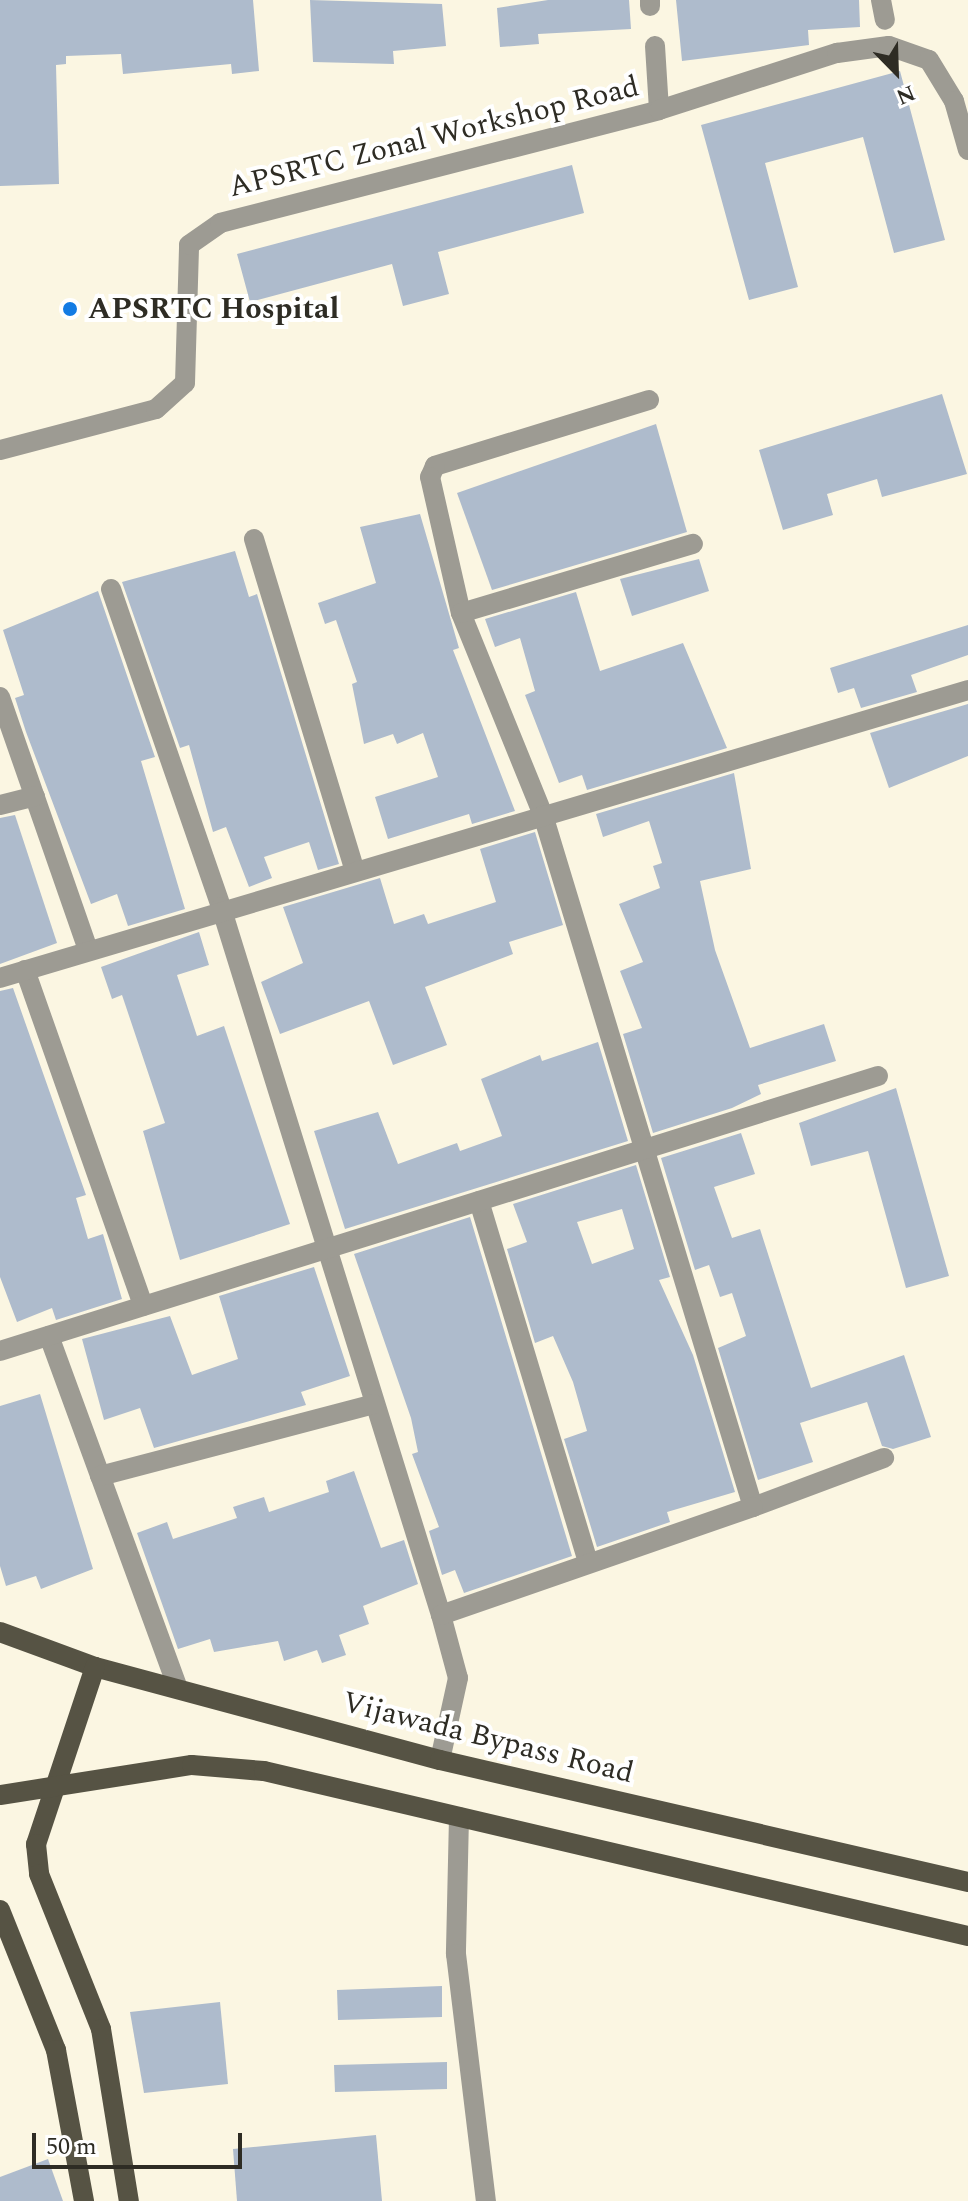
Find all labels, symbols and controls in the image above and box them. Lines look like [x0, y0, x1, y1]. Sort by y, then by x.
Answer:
north arrow [856, 32, 936, 112]
street label: APSRTC Zonal Workshop Road [225, 69, 643, 205]
text: N [891, 76, 920, 113]
place label: APSRTC Hospital [88, 291, 339, 327]
marker: APSRTC Hospital [59, 298, 81, 320]
street label: Vijawada Bypass Road [339, 1684, 637, 1792]
scale bar [36, 2117, 246, 2167]
text: 50 m [46, 2129, 97, 2165]

